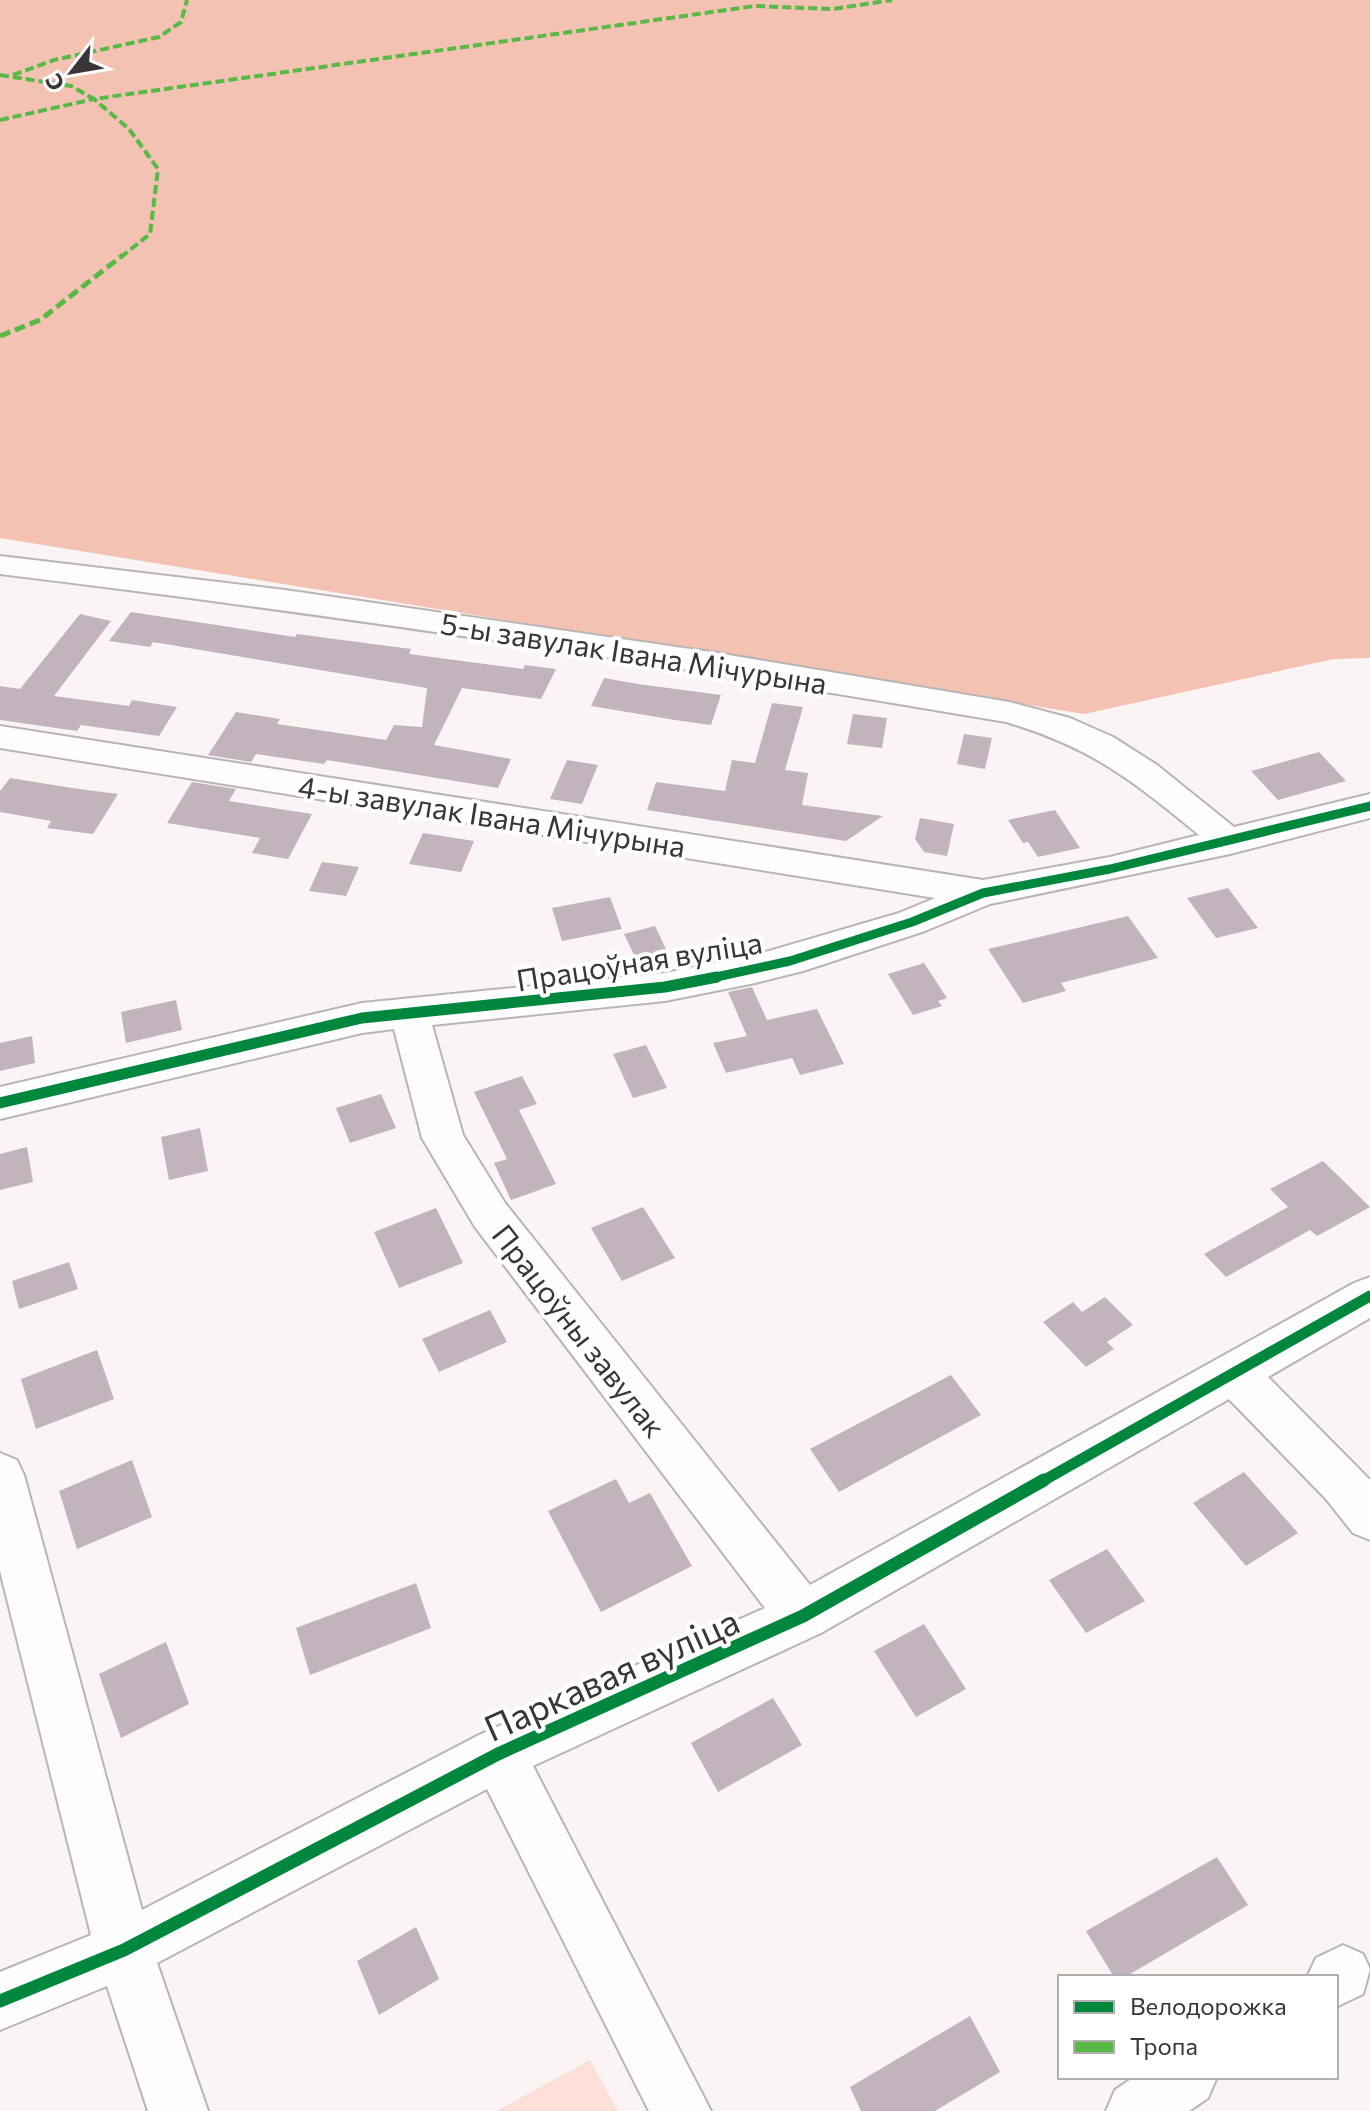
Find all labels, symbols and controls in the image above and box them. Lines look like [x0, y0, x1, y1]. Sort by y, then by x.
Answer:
north arrow [32, 32, 112, 112]
text: С [39, 69, 70, 96]
street label: 5-ы завулак Івана Мічурына [438, 603, 830, 701]
street label: 4-ы завулак Івана Мічурына [296, 766, 688, 864]
street label: Працоўная вуліца [513, 922, 765, 998]
street label: Працоўны завулак [485, 1216, 675, 1444]
street label: Паркавая вуліца [477, 1597, 745, 1749]
legend [1058, 1975, 1338, 2079]
text: Велодорожка [1130, 1991, 1287, 2020]
text: Тропа [1130, 2031, 1198, 2060]

